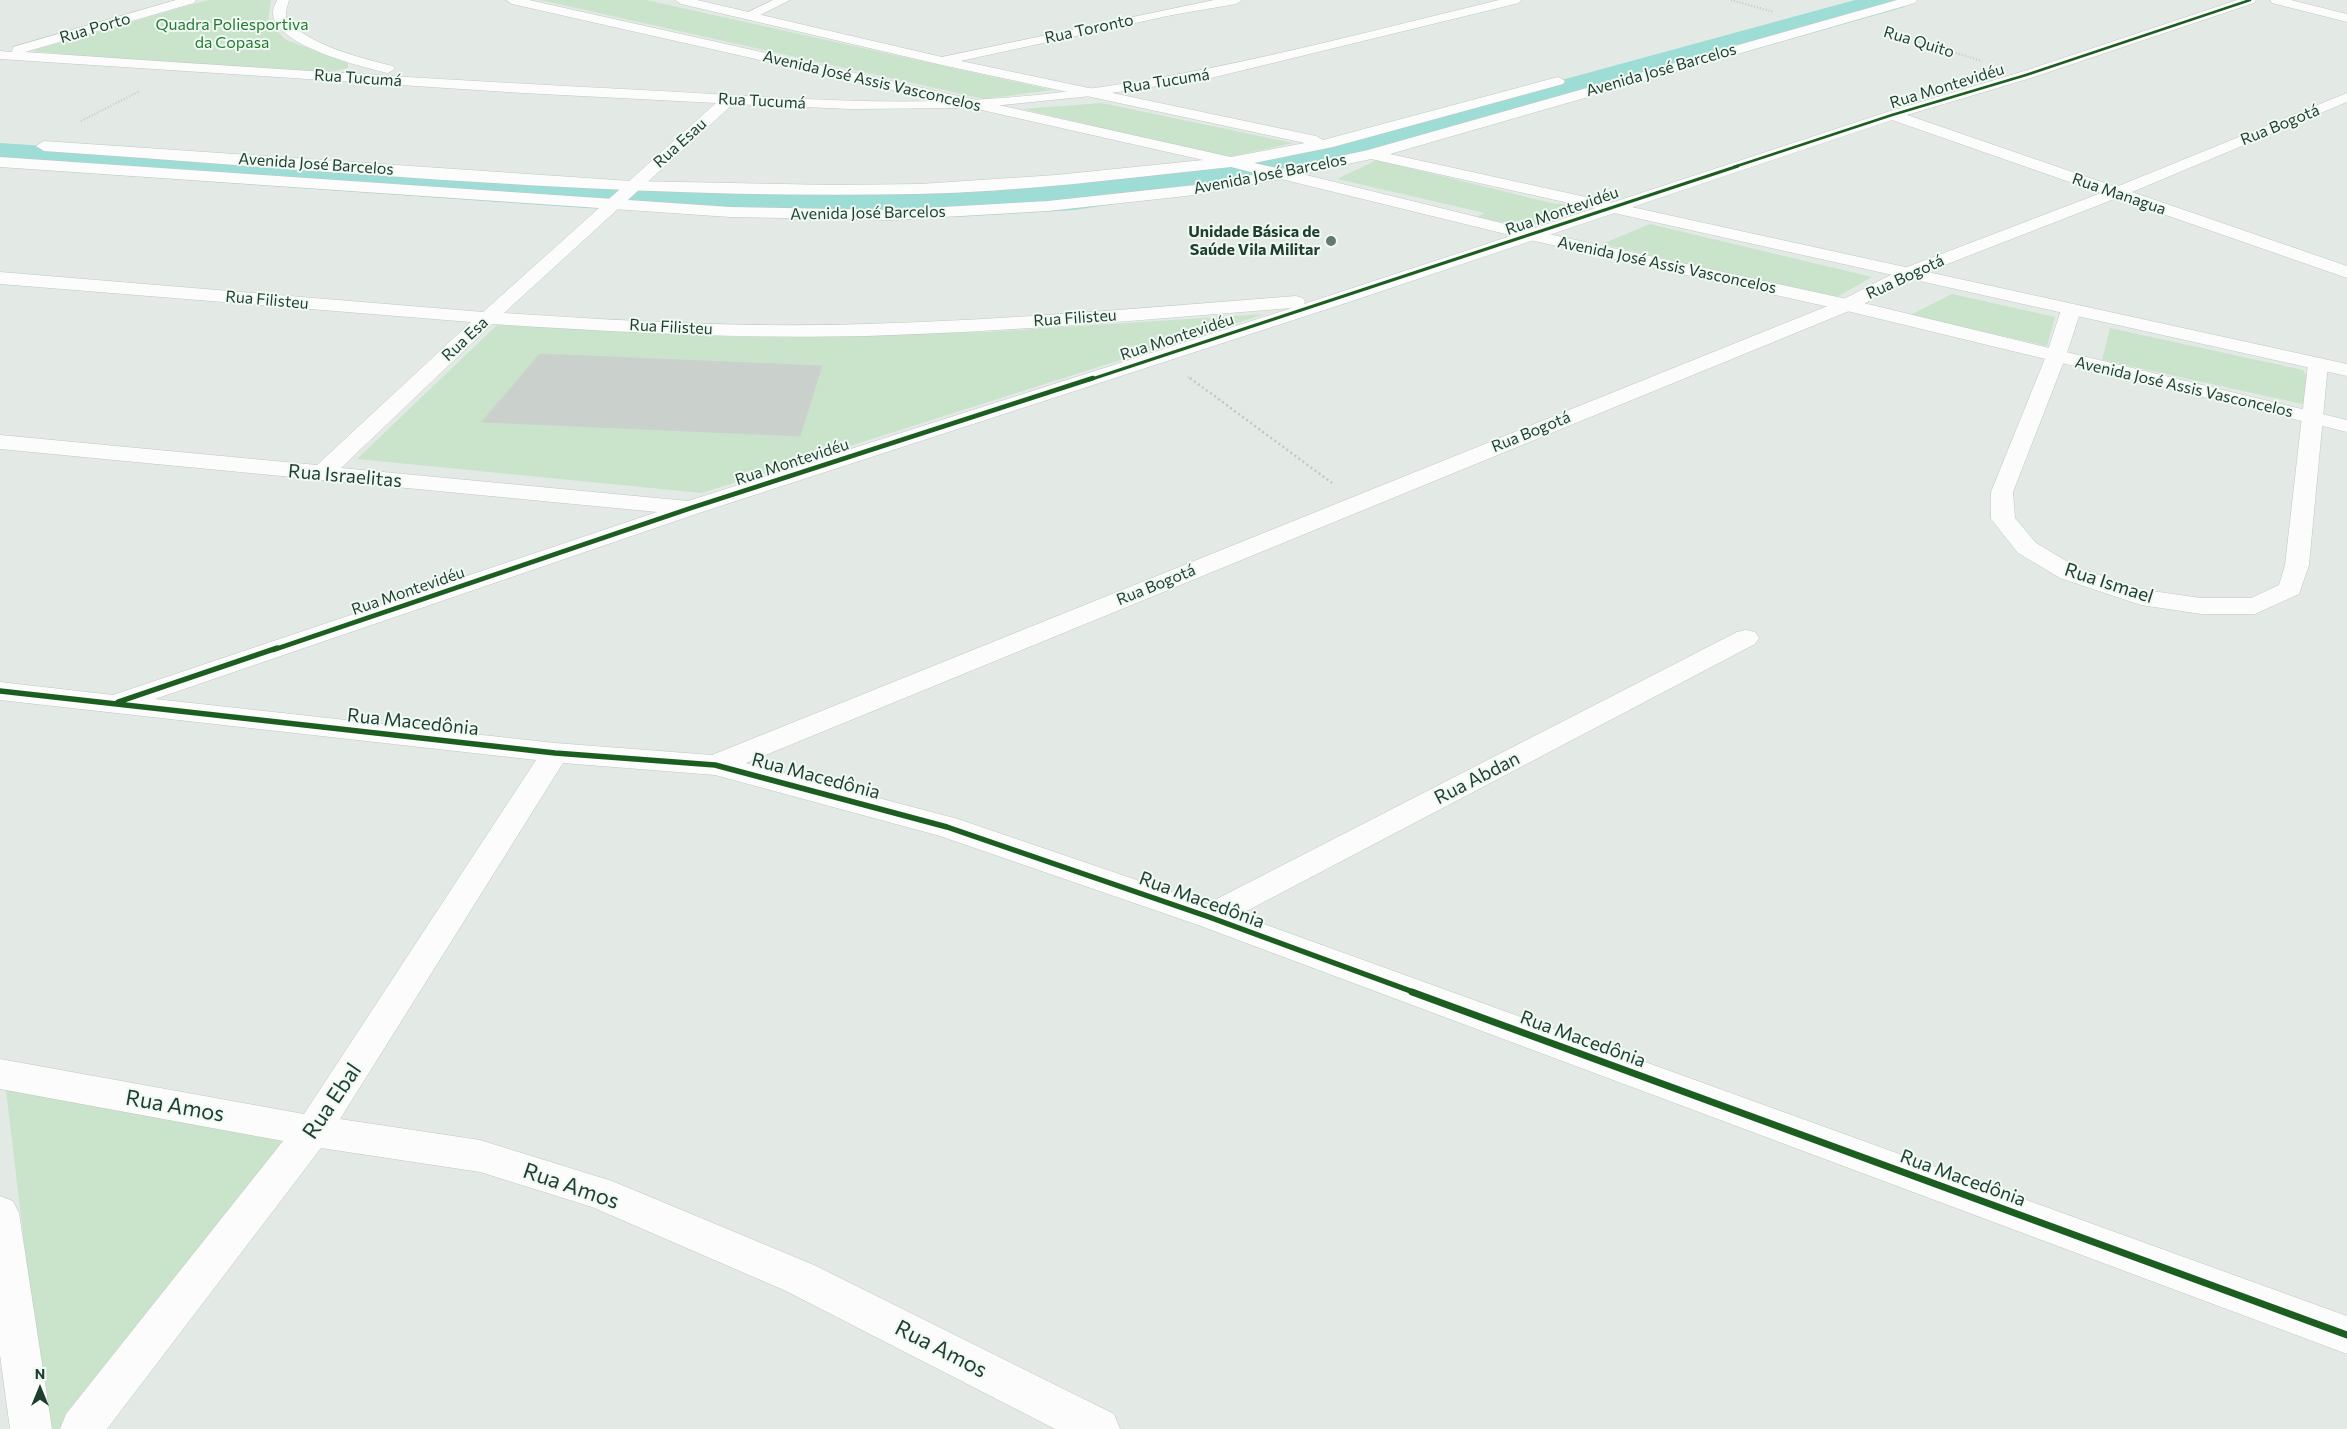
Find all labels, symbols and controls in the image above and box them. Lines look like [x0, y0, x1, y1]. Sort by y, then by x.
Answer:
street label: Rua Porto [57, 9, 133, 47]
street label: Rua Toronto [1043, 10, 1135, 48]
park label: Quadra Poliesportiva da Copasa [155, 15, 309, 53]
street label: Rua Quito [1881, 22, 1957, 62]
street label: Avenida José Barcelos [1584, 39, 1738, 101]
street label: Avenida José Assis Vasconcelos [761, 47, 983, 115]
street label: Rua Montevidéu [1887, 59, 2007, 113]
street label: Rua Tucumá [313, 65, 403, 91]
street label: Rua Tucumá [1121, 65, 1211, 97]
street label: Rua Tucumá [718, 89, 806, 113]
street label: Rua Bogotá [2238, 100, 2322, 150]
street label: Rua Esau [649, 114, 711, 172]
street label: Avenida José Barcelos [238, 149, 394, 179]
street label: Avenida José Barcelos [1192, 150, 1348, 198]
street label: Rua Managua [2070, 169, 2168, 219]
street label: Rua Montevidéu [1503, 183, 1621, 239]
street label: Avenida José Barcelos [790, 202, 946, 224]
place label: Unidade Básica de Saúde Vila Militar [1188, 222, 1320, 260]
street label: Avenida José Assis Vasconcelos [1556, 232, 1778, 298]
marker: Unidade Básica de Saúde Vila Militar [1324, 234, 1338, 248]
street label: Rua Bogotá [1863, 251, 1947, 303]
street label: Rua Filisteu [225, 287, 309, 313]
street label: Rua Filisteu [1033, 306, 1117, 330]
street label: Rua Montevidéu [1118, 310, 1236, 364]
street label: Rua Esa [438, 313, 492, 365]
street label: Rua Filisteu [629, 315, 713, 339]
street label: Avenida José Assis Vasconcelos [2073, 353, 2295, 421]
street label: Rua Bogotá [1489, 407, 1573, 457]
street label: Rua Montevidéu [733, 435, 851, 489]
street label: Rua Israelitas [287, 460, 403, 492]
street label: Rua Ismael [2062, 558, 2156, 608]
street label: Rua Bogotá [1114, 560, 1198, 610]
street label: Rua Montevidéu [349, 563, 467, 619]
street label: Rua Macedônia [346, 704, 480, 740]
street label: Rua Abdan [1430, 747, 1524, 809]
street label: Rua Macedônia [749, 748, 883, 804]
street label: Rua Macedônia [1136, 867, 1268, 933]
street label: Rua Macedônia [1517, 1006, 1649, 1072]
street label: Rua Ebal [297, 1058, 367, 1144]
street label: Rua Amos [123, 1084, 227, 1128]
street label: Rua Macedônia [1897, 1145, 2029, 1211]
street label: Rua Amos [519, 1157, 623, 1215]
street label: Rua Amos [890, 1315, 992, 1383]
north arrow [15, 1364, 65, 1414]
text: N [35, 1365, 45, 1382]

